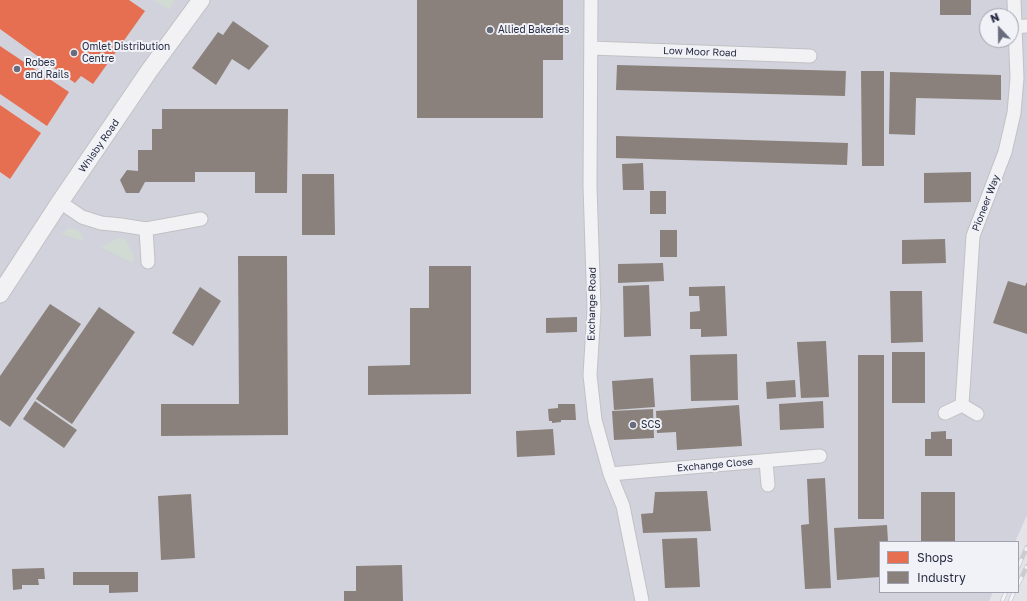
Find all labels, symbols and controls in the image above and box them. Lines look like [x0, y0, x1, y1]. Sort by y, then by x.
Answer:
north arrow [979, 8, 1019, 48]
text: N [988, 10, 1001, 25]
place label: Allied Bakeries [498, 24, 569, 36]
marker: Allied Bakeries [485, 25, 495, 35]
place label: Omlet Distribution Centre [82, 41, 170, 64]
street label: Low Moor Road [663, 45, 737, 59]
marker: Omlet Distribution Centre [69, 48, 79, 58]
place label: Robes and Rails [25, 57, 69, 80]
marker: Robes and Rails [12, 64, 22, 74]
street label: Whisby Road [76, 117, 122, 175]
street label: Pioneer Way [970, 173, 1002, 233]
street label: Exchange Road [585, 267, 599, 341]
place label: SCS [641, 419, 661, 431]
marker: SCS [628, 420, 638, 430]
street label: Exchange Close [676, 456, 754, 474]
legend [879, 541, 1019, 593]
text: Shops [917, 550, 953, 565]
text: Industry [917, 570, 966, 585]

